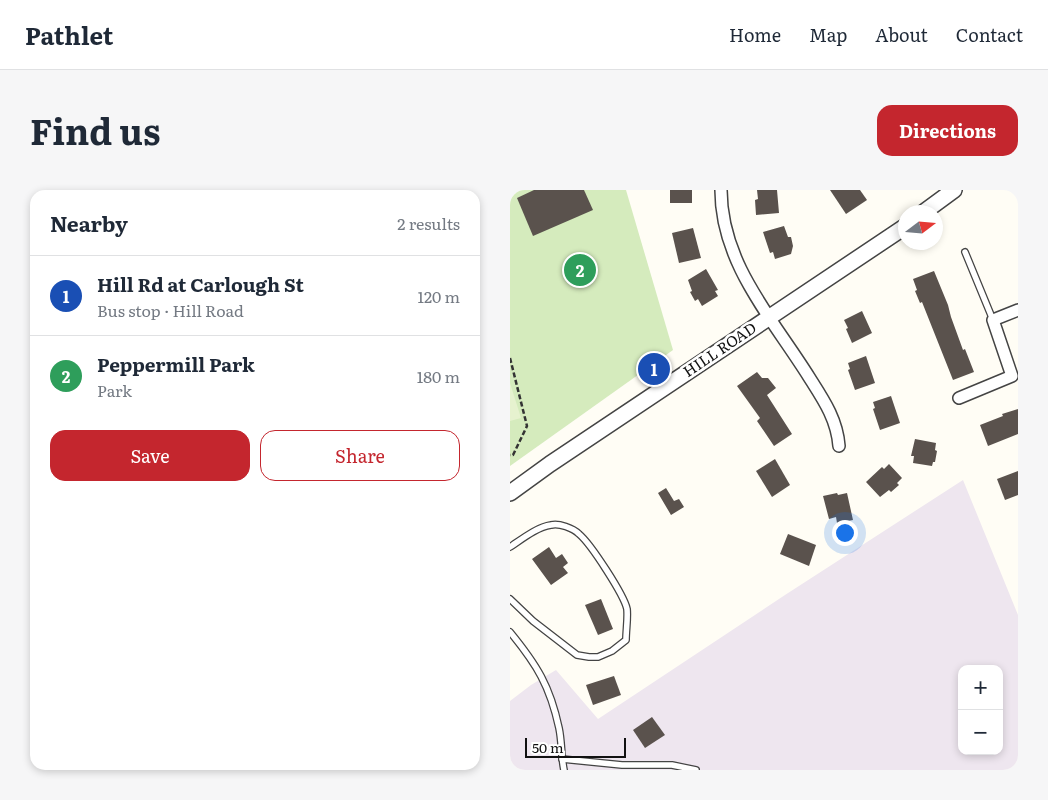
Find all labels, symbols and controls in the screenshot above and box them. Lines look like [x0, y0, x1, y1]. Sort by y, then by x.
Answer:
text: Pathlet [25, 17, 113, 52]
text: Home [729, 21, 781, 48]
text: Map [809, 21, 847, 48]
text: About [875, 21, 928, 48]
text: Contact [956, 21, 1023, 48]
text: Find us [30, 104, 160, 156]
button: Directions [877, 105, 1018, 156]
north arrow [898, 205, 943, 250]
text: Nearby [50, 207, 128, 238]
text: 2 results [397, 211, 460, 235]
pin: 2 [564, 251, 596, 289]
text: Hill Rd at Carlough St [97, 270, 304, 298]
text: 1 [63, 284, 69, 308]
text: 120 m [417, 284, 460, 308]
text: Bus stop · Hill Road [97, 298, 244, 322]
street label: HILL ROAD [678, 316, 761, 382]
text: Peppermill Park [97, 350, 255, 378]
pin: 1 [638, 350, 670, 388]
text: 2 [62, 364, 70, 388]
text: 180 m [417, 364, 460, 388]
text: Park [97, 378, 132, 402]
button: Save [50, 430, 250, 481]
button: Share [260, 430, 460, 481]
your location [832, 520, 858, 546]
map controls [958, 665, 1003, 755]
button: + [958, 665, 1003, 710]
button: − [958, 710, 1003, 755]
scale bar [525, 735, 626, 758]
text: 50 m [532, 737, 564, 757]

